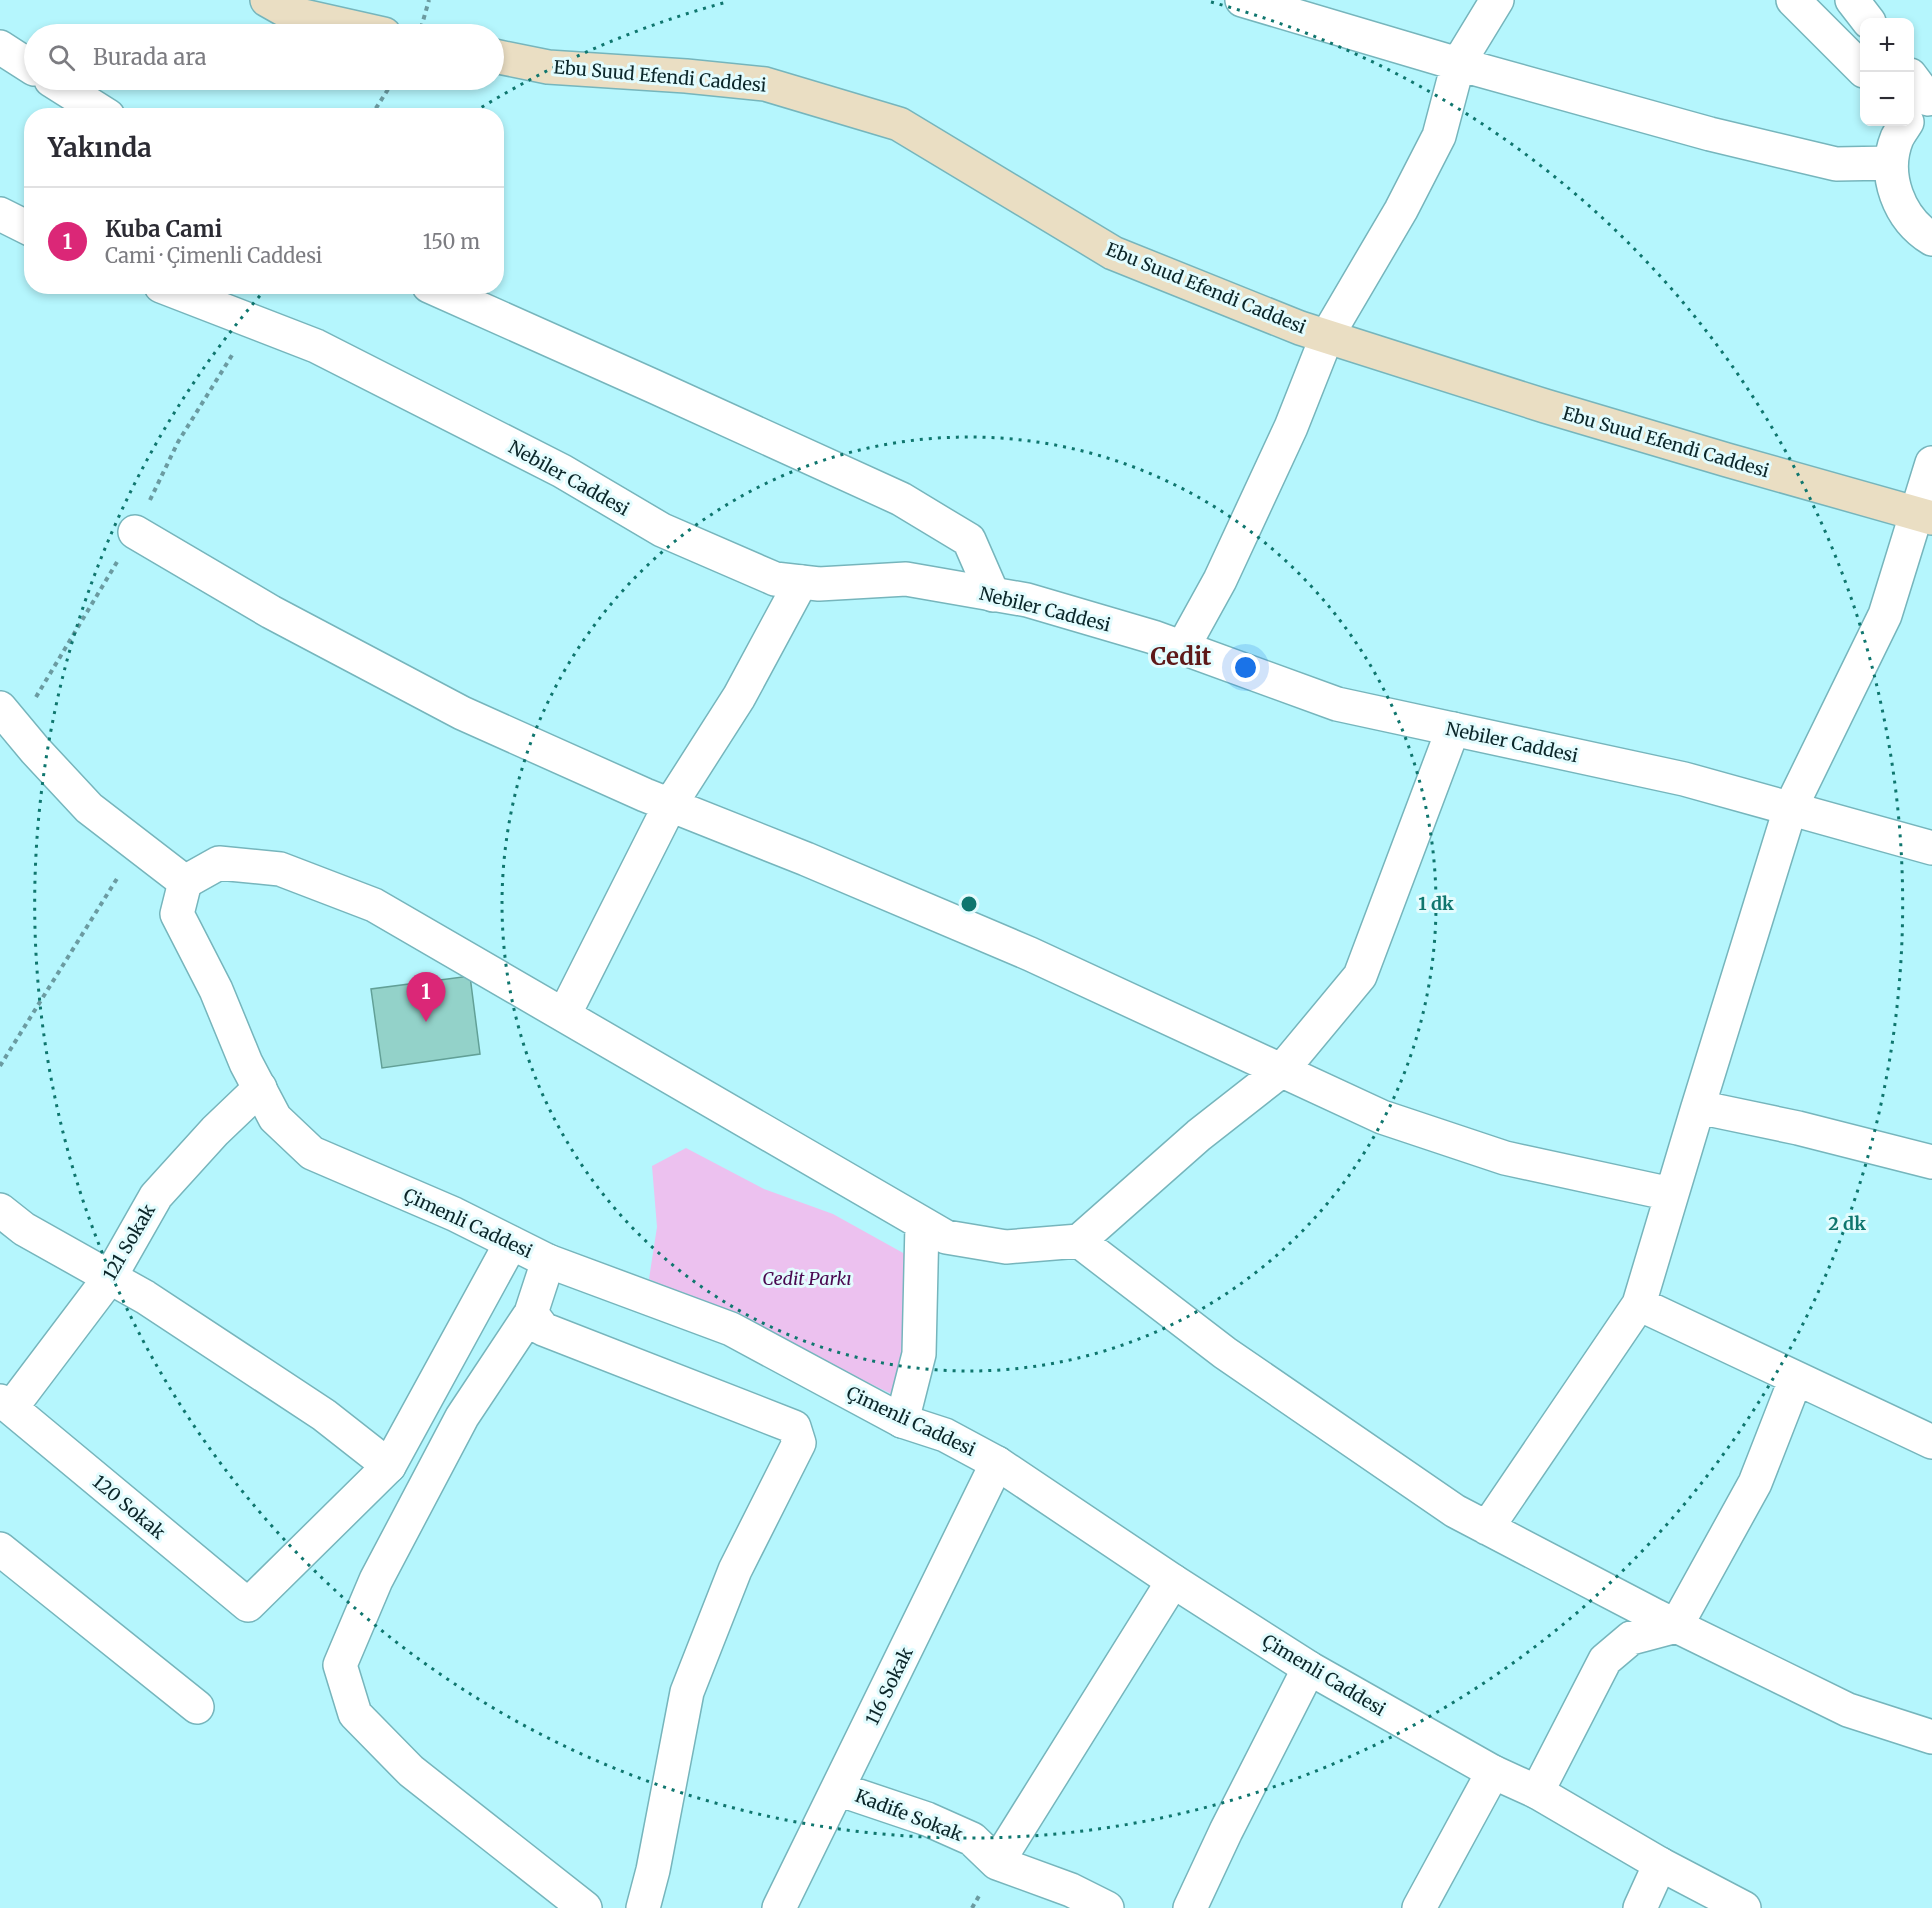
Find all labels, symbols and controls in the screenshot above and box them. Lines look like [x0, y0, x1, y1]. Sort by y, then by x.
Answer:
map controls [1860, 18, 1914, 126]
button: + [1860, 18, 1914, 72]
search box [24, 24, 504, 90]
icon: search [45, 41, 78, 74]
text: Burada ara [93, 43, 207, 71]
street label: Ebu Suud Efendi Caddesi [553, 55, 768, 97]
button: − [1860, 72, 1914, 126]
text: Yakında [48, 131, 152, 164]
text: Kuba Cami [105, 215, 222, 243]
text: 1 [63, 229, 72, 254]
text: 150 m [423, 229, 480, 254]
street label: Ebu Suud Efendi Caddesi [1103, 237, 1310, 339]
text: Cami · Çimenli Caddesi [105, 243, 322, 268]
street label: Ebu Suud Efendi Caddesi [1560, 401, 1772, 483]
street label: Nebiler Caddesi [505, 435, 634, 521]
street label: Nebiler Caddesi [977, 582, 1113, 636]
district label: Cedit [1150, 641, 1212, 672]
your location [1231, 653, 1260, 682]
street label: Nebiler Caddesi [1444, 717, 1580, 767]
text: 1 dk [1418, 892, 1454, 915]
centre of rings [959, 894, 979, 914]
pin: 1 [406, 972, 446, 1022]
street label: Çimenli Caddesi [400, 1183, 536, 1263]
street label: 121 Sokak [98, 1199, 160, 1284]
text: 2 dk [1828, 1212, 1866, 1235]
park label: Cedit Parkı [762, 1267, 852, 1290]
street label: Çimenli Caddesi [843, 1381, 979, 1461]
street label: 120 Sokak [88, 1470, 170, 1544]
street label: Çimenli Caddesi [1258, 1629, 1390, 1721]
street label: 116 Sokak [860, 1643, 918, 1729]
street label: Kadife Sokak [852, 1784, 967, 1846]

